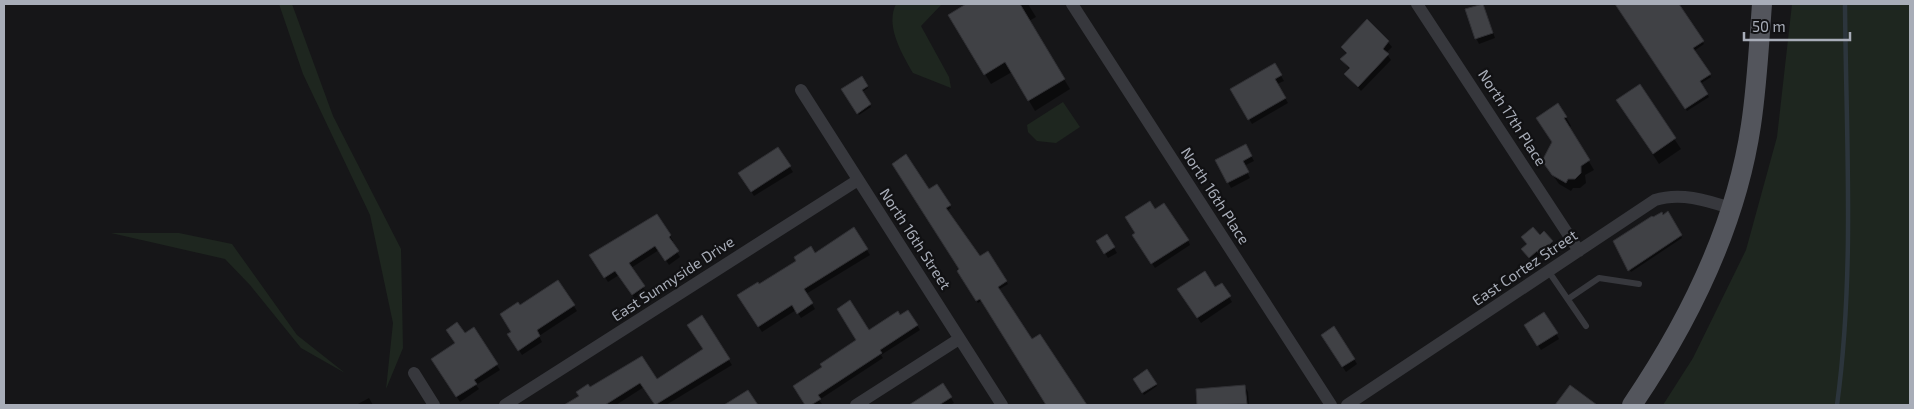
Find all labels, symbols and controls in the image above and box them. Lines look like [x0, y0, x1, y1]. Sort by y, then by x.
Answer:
scale bar [1744, 10, 1850, 42]
text: 50 m [1752, 17, 1786, 35]
street label: North 17th Place [1475, 66, 1551, 169]
street label: North 16th Place [1178, 144, 1254, 247]
street label: North 16th Street [876, 185, 955, 293]
street label: East Cortez Street [1468, 225, 1581, 309]
street label: East Sunnyside Drive [608, 232, 737, 325]

